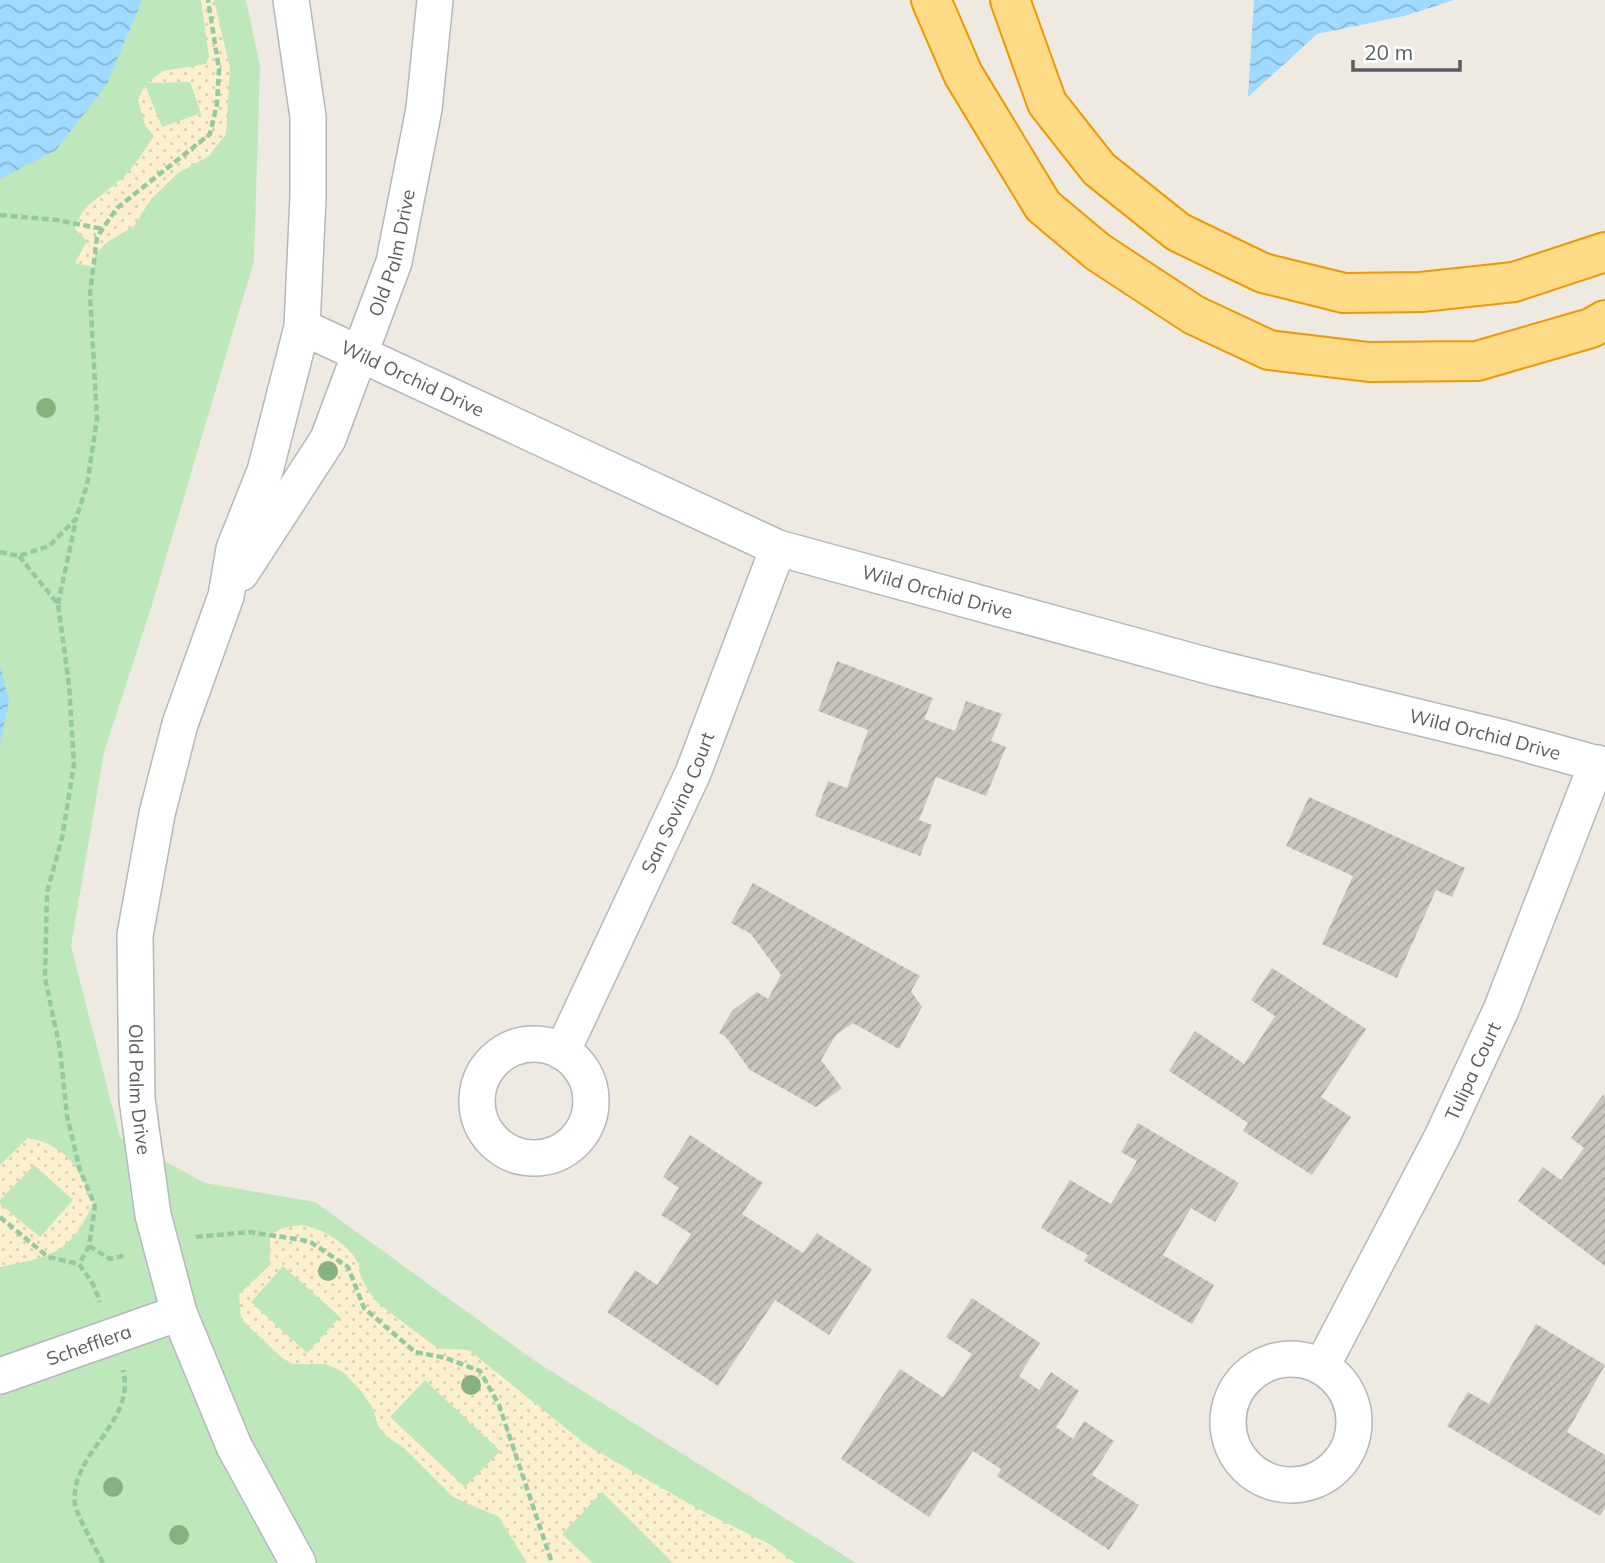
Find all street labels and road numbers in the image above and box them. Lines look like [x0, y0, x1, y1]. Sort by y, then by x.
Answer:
street label: Old Palm Drive [363, 187, 420, 320]
street label: Wild Orchid Drive [337, 335, 488, 422]
street label: Wild Orchid Drive [859, 560, 1015, 624]
street label: Wild Orchid Drive [1407, 703, 1563, 765]
street label: San Sovina Court [636, 728, 720, 877]
street label: Tulipa Court [1439, 1018, 1506, 1124]
street label: Old Palm Drive [124, 1024, 157, 1156]
street label: Schefflera [43, 1319, 134, 1371]

